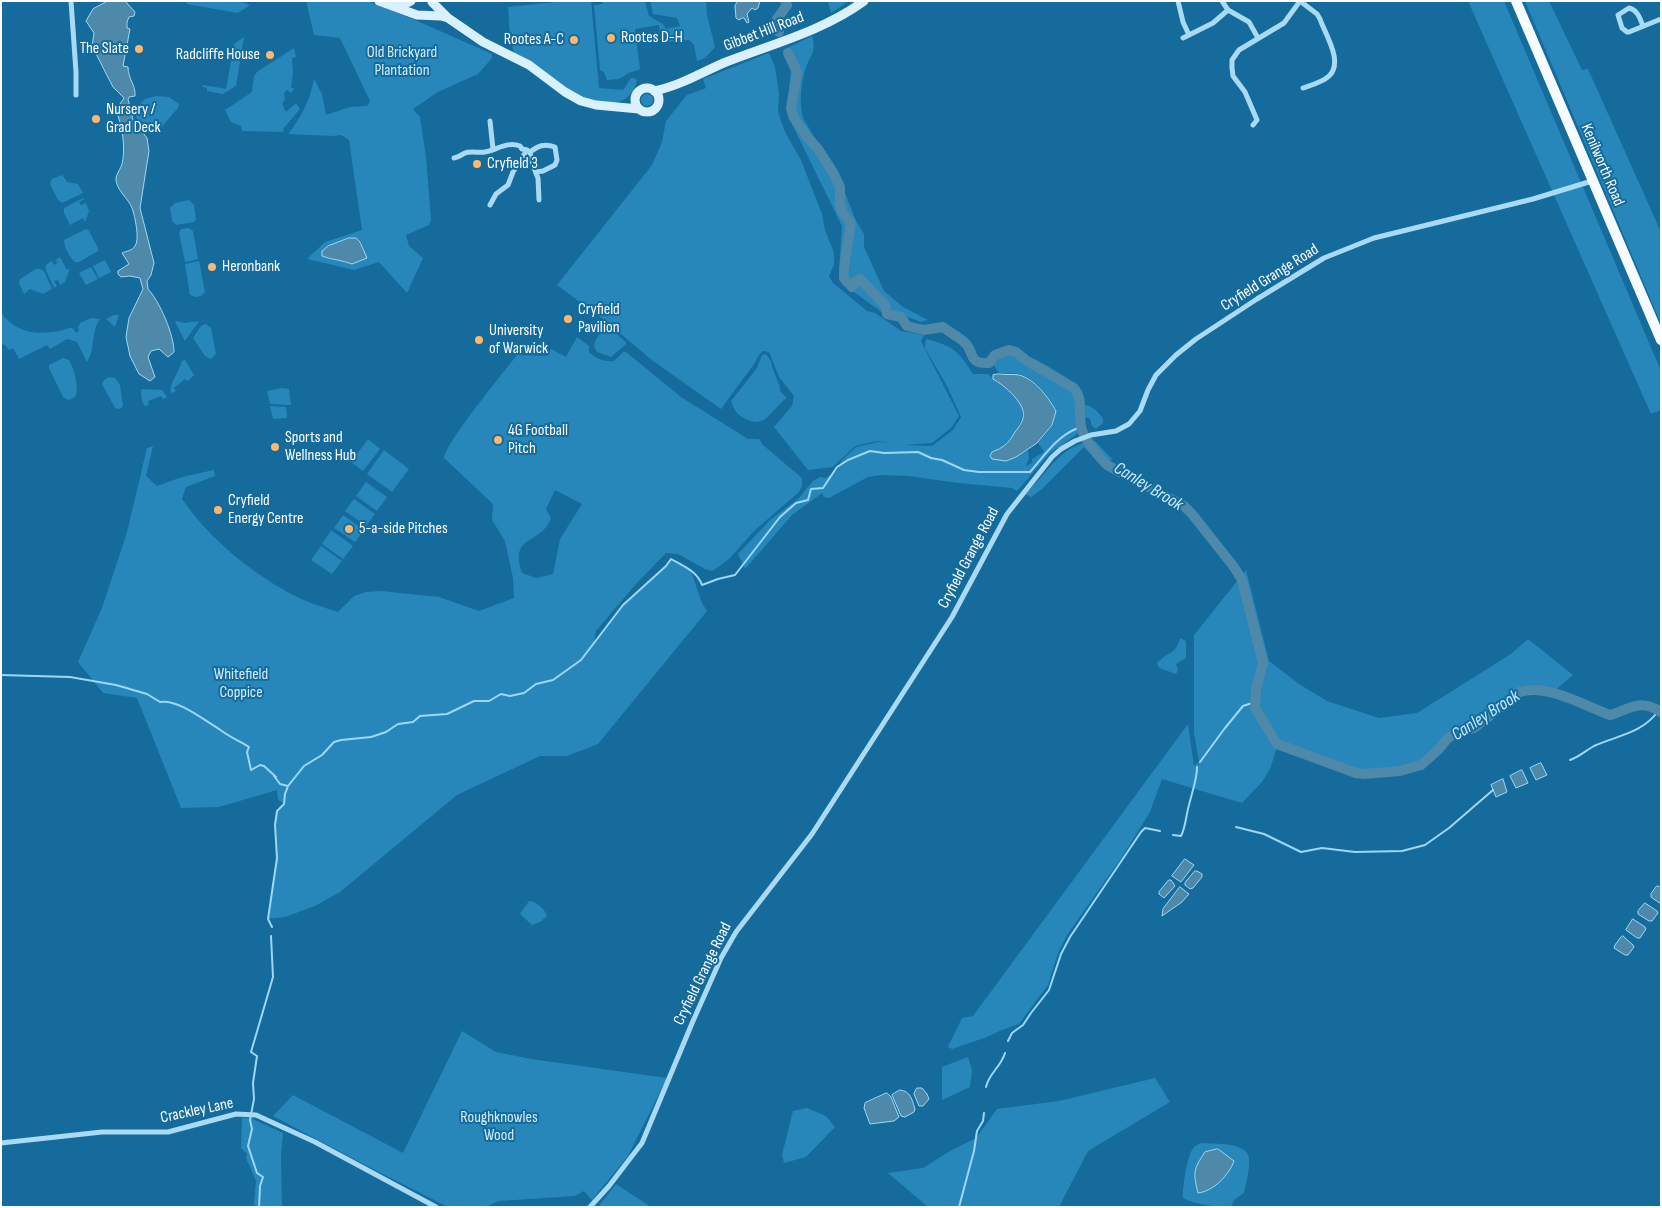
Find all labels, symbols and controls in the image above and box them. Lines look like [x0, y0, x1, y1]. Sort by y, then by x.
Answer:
street label: Gibbet Hill Road [721, 8, 807, 56]
place label: Rootes D-H [621, 28, 683, 48]
place label: Rootes A-C [504, 30, 564, 50]
marker: Rootes D-H [605, 32, 617, 44]
marker: Rootes A-C [568, 34, 580, 46]
place label: The Slate [80, 39, 129, 59]
marker: The Slate [133, 43, 145, 55]
park label: Old Brickyard Plantation [367, 43, 437, 81]
place label: Radcliffe House [176, 45, 260, 65]
marker: Radcliffe House [264, 49, 276, 61]
place label: Nursery / Grad Deck [106, 100, 161, 138]
marker: Nursery / Grad Deck [90, 113, 102, 125]
street label: Kenilworth Road [1576, 121, 1628, 209]
place label: Cryfield 3 [487, 154, 538, 174]
marker: Cryfield 3 [471, 158, 483, 170]
street label: Cryfield Grange Road [1218, 240, 1322, 316]
place label: Heronbank [222, 257, 280, 277]
marker: Heronbank [206, 261, 218, 273]
place label: Cryfield Pavilion [578, 300, 620, 338]
marker: Cryfield Pavilion [562, 313, 574, 325]
place label: University of Warwick [489, 321, 548, 359]
marker: University of Warwick [473, 334, 485, 346]
place label: 4G Football Pitch [508, 421, 568, 459]
place label: Sports and Wellness Hub [285, 428, 356, 466]
marker: 4G Football Pitch [492, 434, 504, 446]
marker: Sports and Wellness Hub [269, 441, 281, 453]
water label: Canley Brook [1109, 458, 1187, 516]
place label: Cryfield Energy Centre [228, 491, 304, 529]
marker: Cryfield Energy Centre [212, 504, 224, 516]
street label: Cryfield Grange Road [934, 504, 1004, 612]
place label: 5-a-side Pitches [359, 519, 448, 539]
marker: 5-a-side Pitches [343, 523, 355, 535]
park label: Whitefield Coppice [214, 665, 268, 703]
water label: Canley Brook [1448, 686, 1524, 746]
street label: Cryfield Grange Road [670, 920, 736, 1028]
street label: Crackley Lane [159, 1094, 235, 1128]
park label: Roughknowles Wood [460, 1108, 538, 1146]

